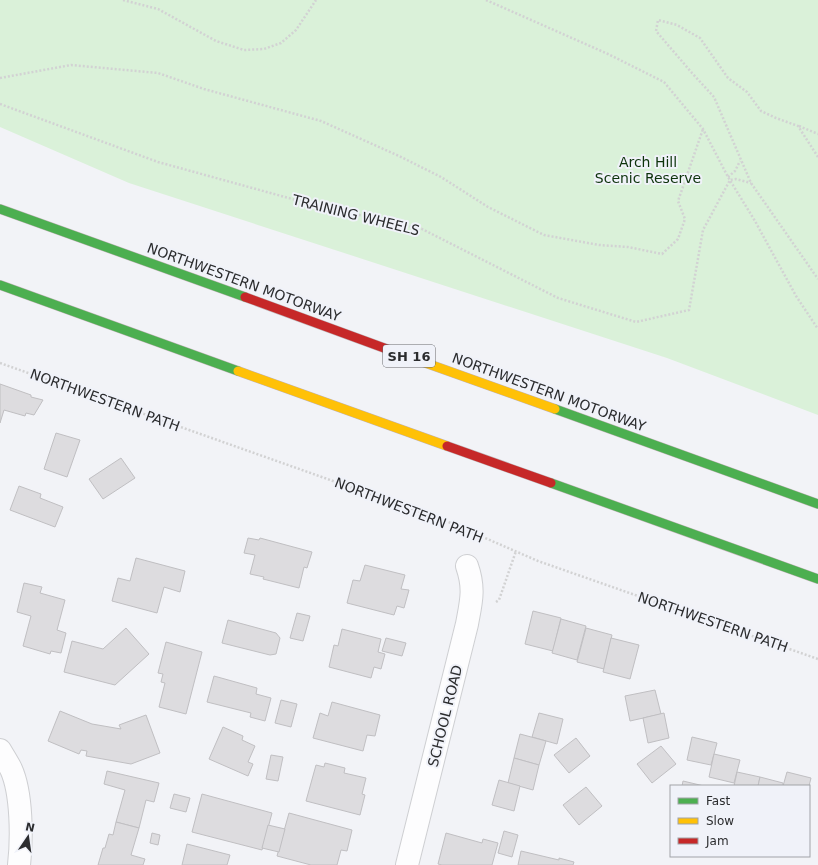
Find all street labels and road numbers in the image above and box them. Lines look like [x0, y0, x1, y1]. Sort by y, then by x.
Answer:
street label: TRAINING WHEELS [290, 191, 421, 239]
street label: NORTHWESTERN MOTORWAY [145, 239, 343, 325]
road number: SH 16 [383, 345, 435, 367]
street label: NORTHWESTERN MOTORWAY [450, 349, 648, 435]
street label: NORTHWESTERN PATH [28, 365, 182, 435]
street label: NORTHWESTERN PATH [332, 474, 486, 546]
street label: NORTHWESTERN PATH [636, 589, 790, 655]
street label: SCHOOL ROAD [425, 663, 465, 769]

